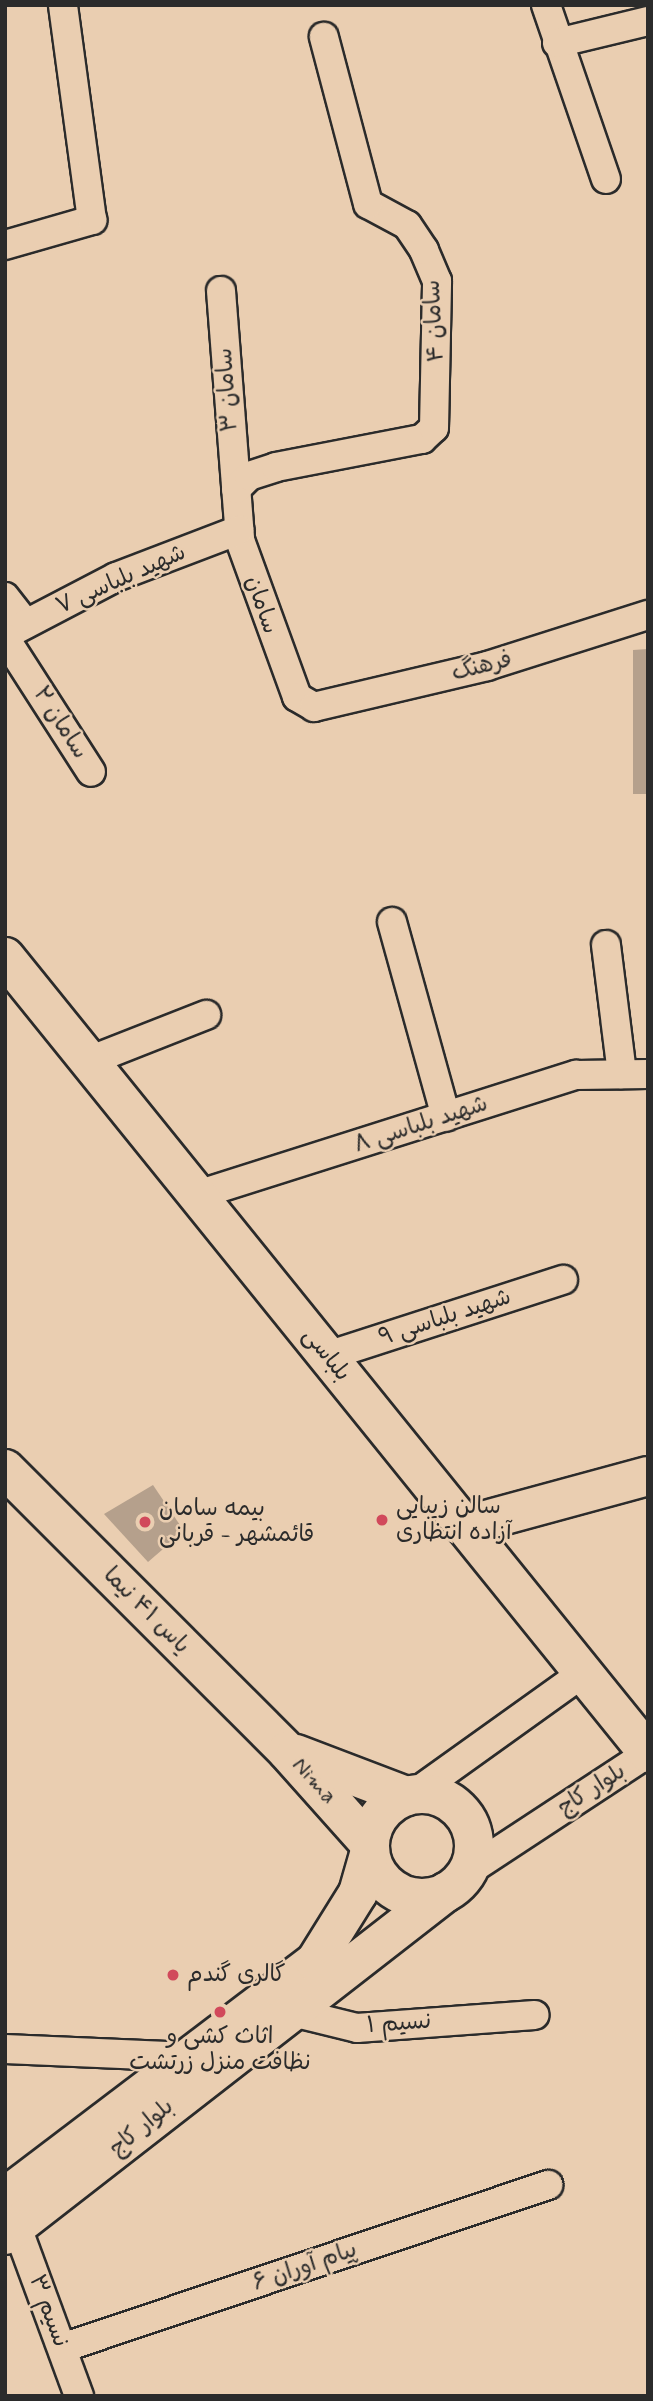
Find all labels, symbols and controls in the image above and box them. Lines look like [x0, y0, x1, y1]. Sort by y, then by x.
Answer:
street label: سامان ۴ [419, 279, 451, 363]
street label: سامان ۳ [211, 347, 245, 433]
street label: شهید بلباسی ۷ [52, 539, 190, 621]
street label: سامان [238, 573, 284, 637]
street label: فرهنگ [449, 646, 515, 688]
street label: سامان ۲ [26, 682, 94, 764]
street label: شهید بلباسی ۸ [351, 1090, 491, 1160]
street label: شهید بلباسی ۹ [375, 1284, 515, 1352]
street label: بلباسی [296, 1323, 356, 1387]
place label: سالن زیبایی آزاده انتظاری [396, 1493, 512, 1547]
place label: بیمه سامان قائمشهر - قربانی [159, 1495, 314, 1549]
marker: سالن زیبایی آزاده انتظاری [374, 1512, 390, 1528]
marker: بیمه سامان قائمشهر - قربانی [137, 1514, 153, 1530]
street label: یاس ۴۱ نیما [97, 1562, 195, 1660]
street label: Nima [286, 1752, 342, 1810]
street label: بلوار کاج [553, 1758, 631, 1822]
place label: گالری گندم [187, 1961, 286, 1989]
marker: گالری گندم [165, 1967, 181, 1983]
marker: اثاث کشی و نظافت منزل زرتشت [212, 2004, 228, 2020]
street label: نسیم ۱ [366, 2008, 432, 2040]
place label: اثاث کشی و نظافت منزل زرتشت [129, 2023, 311, 2077]
street label: بلوار کاج [104, 2093, 180, 2163]
street label: پیام آوران ۶ [249, 2236, 361, 2298]
street label: نسیم ۳ [22, 2271, 74, 2351]

